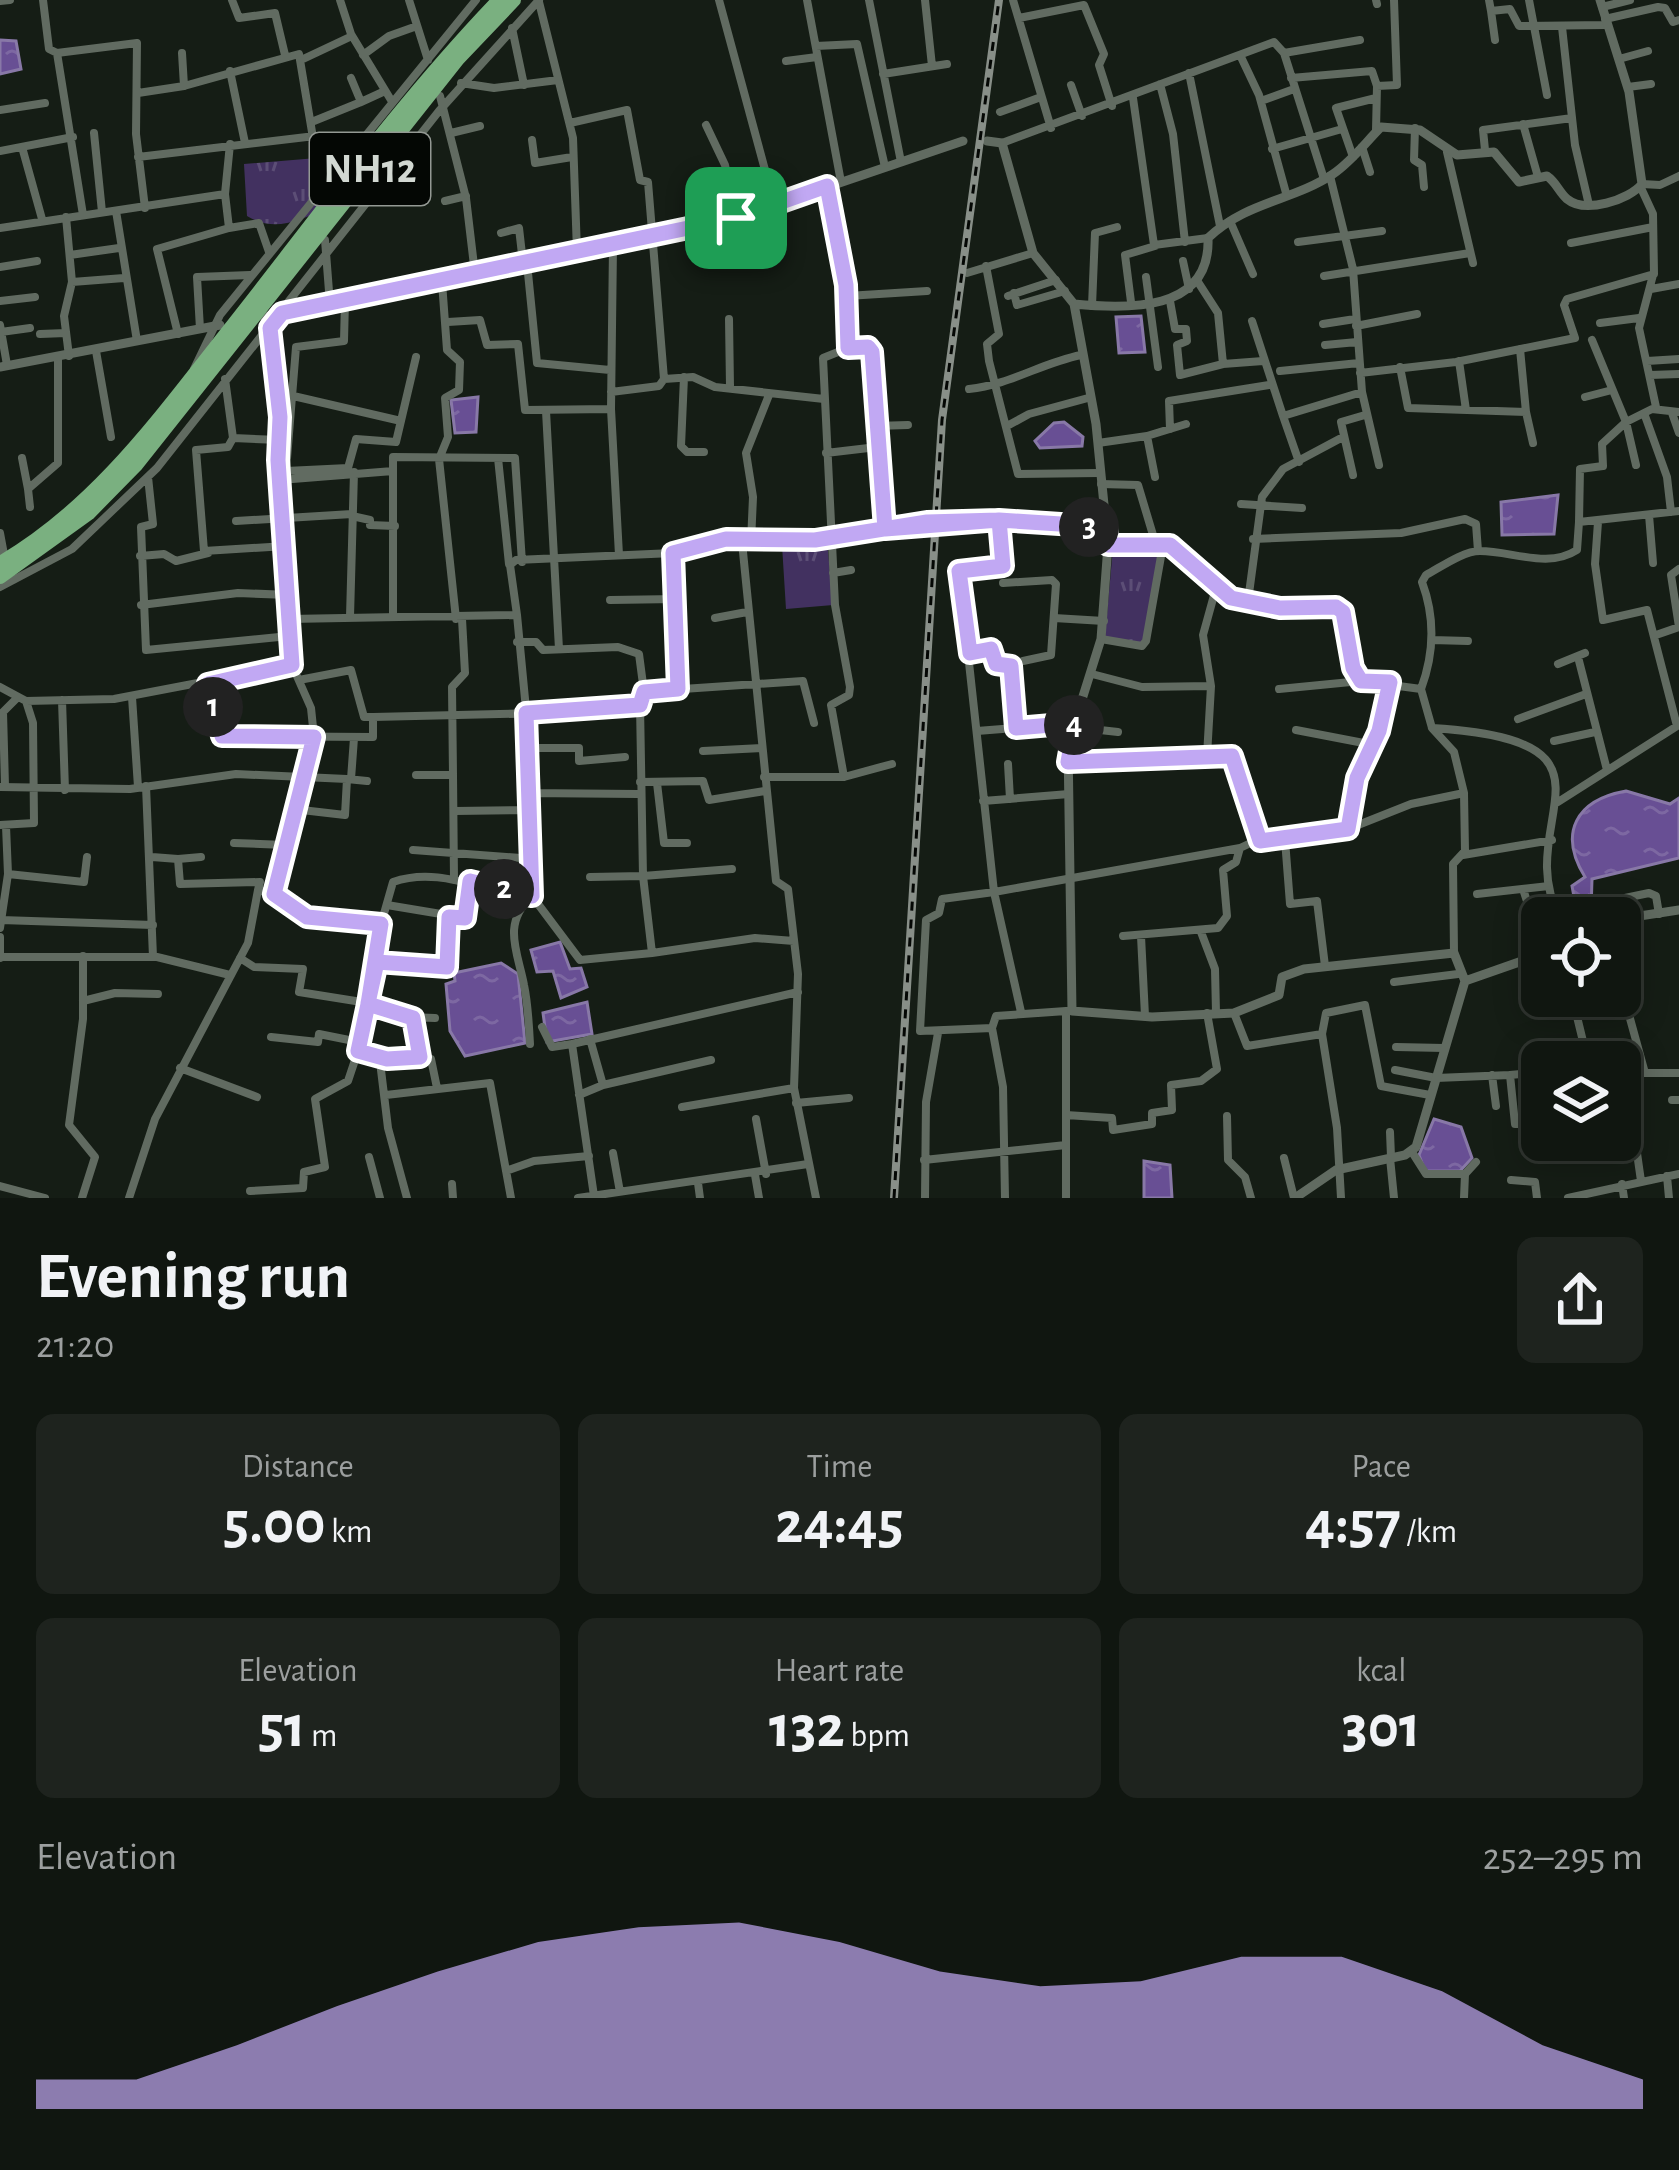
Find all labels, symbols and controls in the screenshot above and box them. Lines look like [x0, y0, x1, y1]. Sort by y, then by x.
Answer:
road number: NH12 [310, 133, 430, 205]
pin [685, 167, 787, 269]
icon: arrive [703, 185, 769, 251]
pin: 3 [1059, 497, 1119, 557]
text: 3 [1082, 510, 1096, 543]
pin: 1 [183, 677, 243, 737]
text: 1 [207, 690, 219, 723]
pin: 4 [1044, 695, 1104, 755]
text: 4 [1066, 708, 1082, 741]
pin: 2 [474, 859, 534, 919]
text: 2 [496, 872, 512, 905]
map controls [1521, 897, 1641, 1161]
button: locate [1521, 897, 1641, 1017]
button: layers [1521, 1041, 1641, 1161]
button: share [1517, 1237, 1643, 1363]
text: Evening run [36, 1244, 350, 1310]
text: 21:20 [36, 1326, 114, 1365]
text: Distance [242, 1451, 354, 1484]
text: Time [807, 1451, 872, 1484]
text: Pace [1351, 1451, 1411, 1484]
text: 5.00 [223, 1494, 325, 1554]
text: 24:45 [775, 1494, 904, 1554]
text: 4:57 [1305, 1494, 1401, 1554]
text: km [325, 1516, 372, 1549]
text: /km [1401, 1516, 1457, 1549]
text: Elevation [238, 1655, 357, 1688]
text: Heart rate [775, 1655, 904, 1688]
text: kcal [1356, 1655, 1406, 1688]
text: 51 [258, 1698, 306, 1758]
text: 132 [769, 1698, 845, 1758]
text: 301 [1342, 1698, 1421, 1758]
text: m [306, 1720, 338, 1753]
text: bpm [845, 1720, 910, 1753]
text: Elevation [36, 1838, 177, 1877]
text: 252–295 m [1483, 1838, 1643, 1877]

